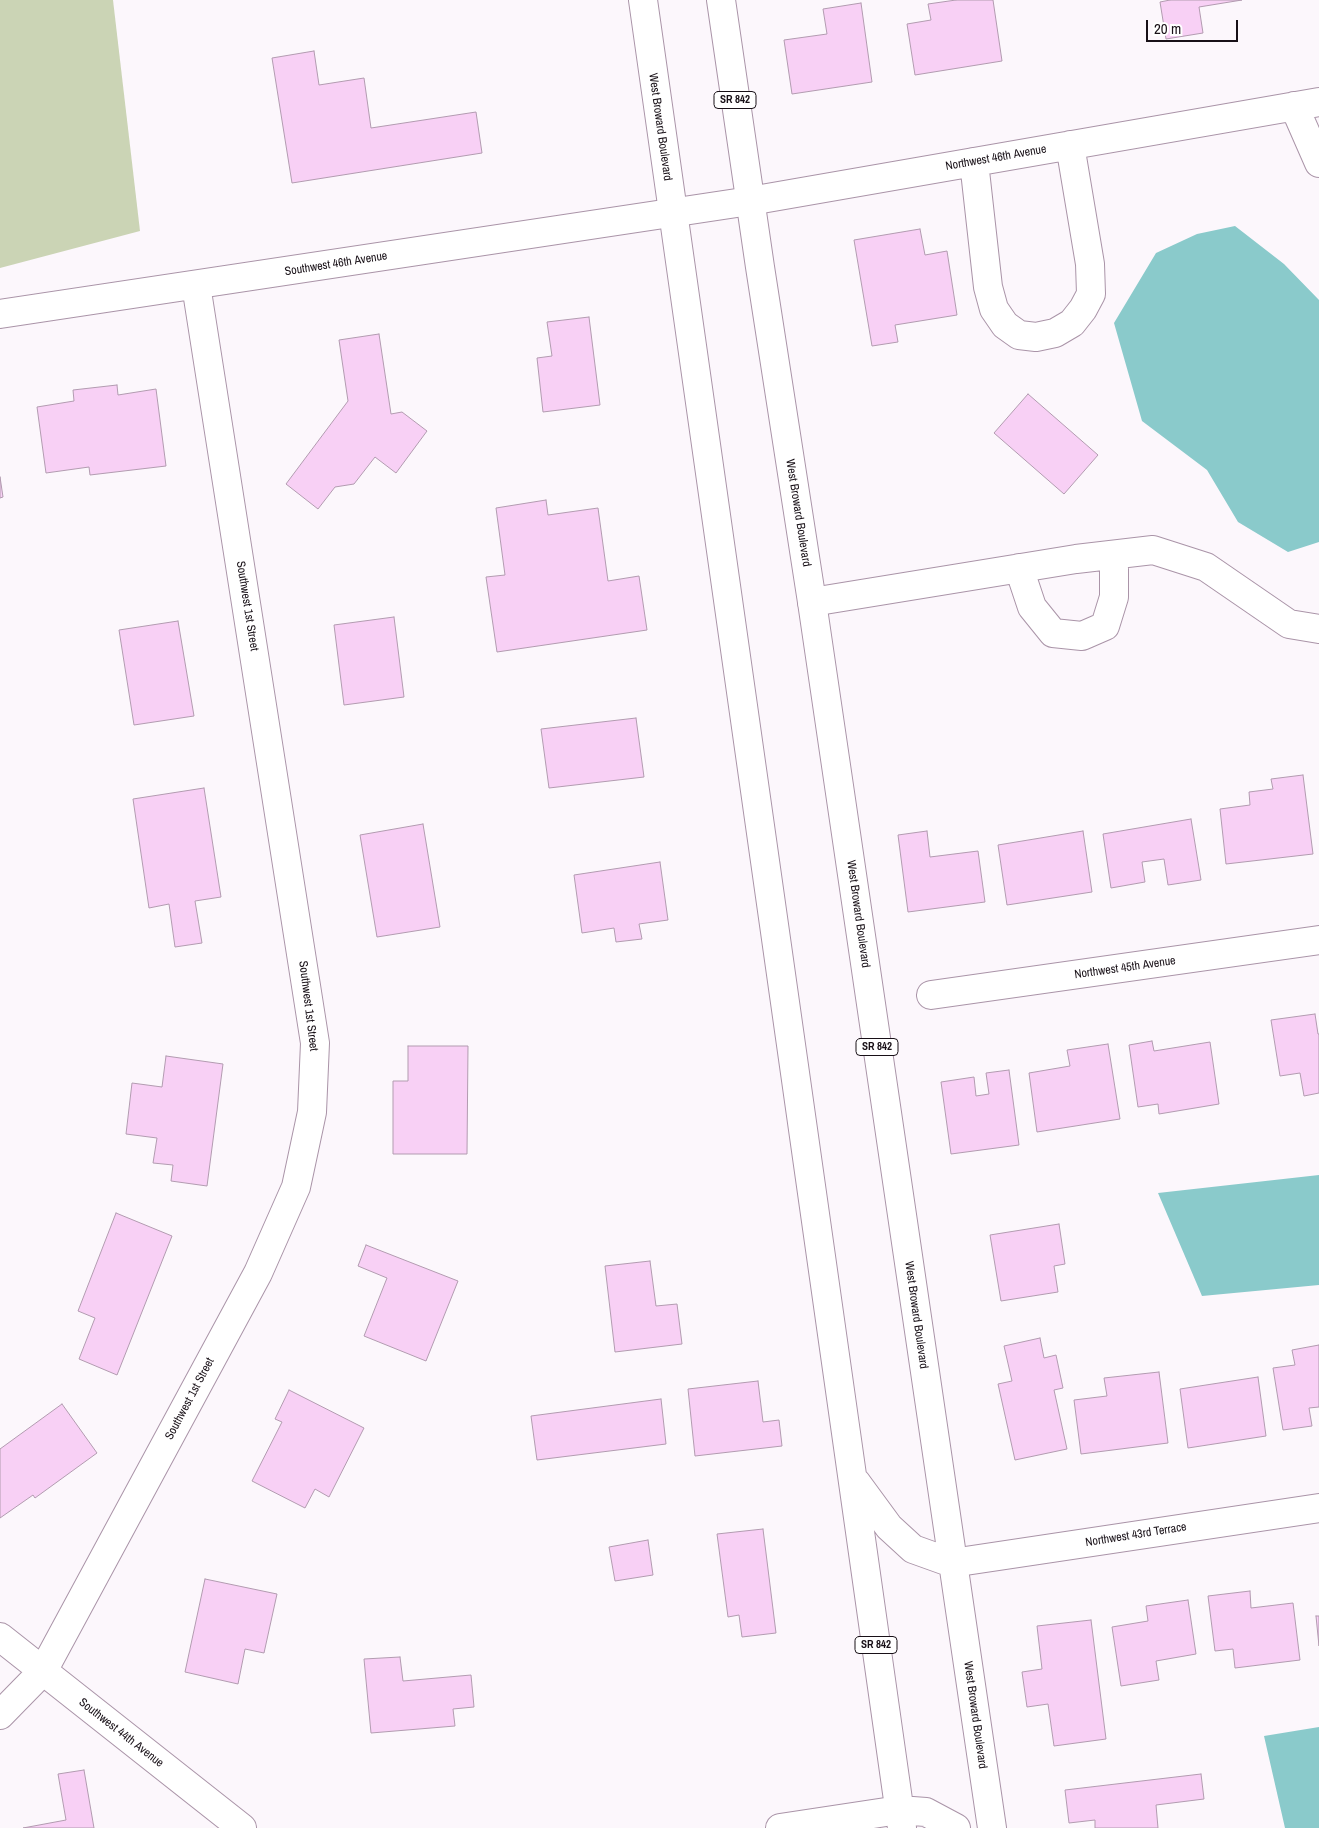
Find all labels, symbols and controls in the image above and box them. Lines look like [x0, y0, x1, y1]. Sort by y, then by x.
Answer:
scale bar [1149, 10, 1242, 42]
text: 20 m [1154, 18, 1181, 39]
street label: West Broward Boulevard [645, 72, 675, 182]
road number: SR 842 [714, 92, 756, 108]
street label: Northwest 46th Avenue [944, 142, 1048, 174]
street label: Southwest 46th Avenue [284, 249, 388, 279]
street label: West Broward Boulevard [782, 458, 814, 568]
street label: Southwest 1st Street [233, 560, 261, 652]
street label: West Broward Boulevard [843, 859, 873, 969]
street label: Northwest 45th Avenue [1073, 954, 1177, 982]
street label: Southwest 1st Street [295, 960, 321, 1052]
road number: SR 842 [856, 1038, 898, 1056]
street label: West Broward Boulevard [901, 1260, 931, 1370]
street label: Southwest 1st Street [162, 1356, 218, 1442]
street label: Northwest 43rd Terrace [1084, 1520, 1188, 1550]
road number: SR 842 [855, 1636, 897, 1654]
street label: West Broward Boulevard [960, 1660, 990, 1770]
street label: Southwest 44th Avenue [76, 1695, 166, 1771]

